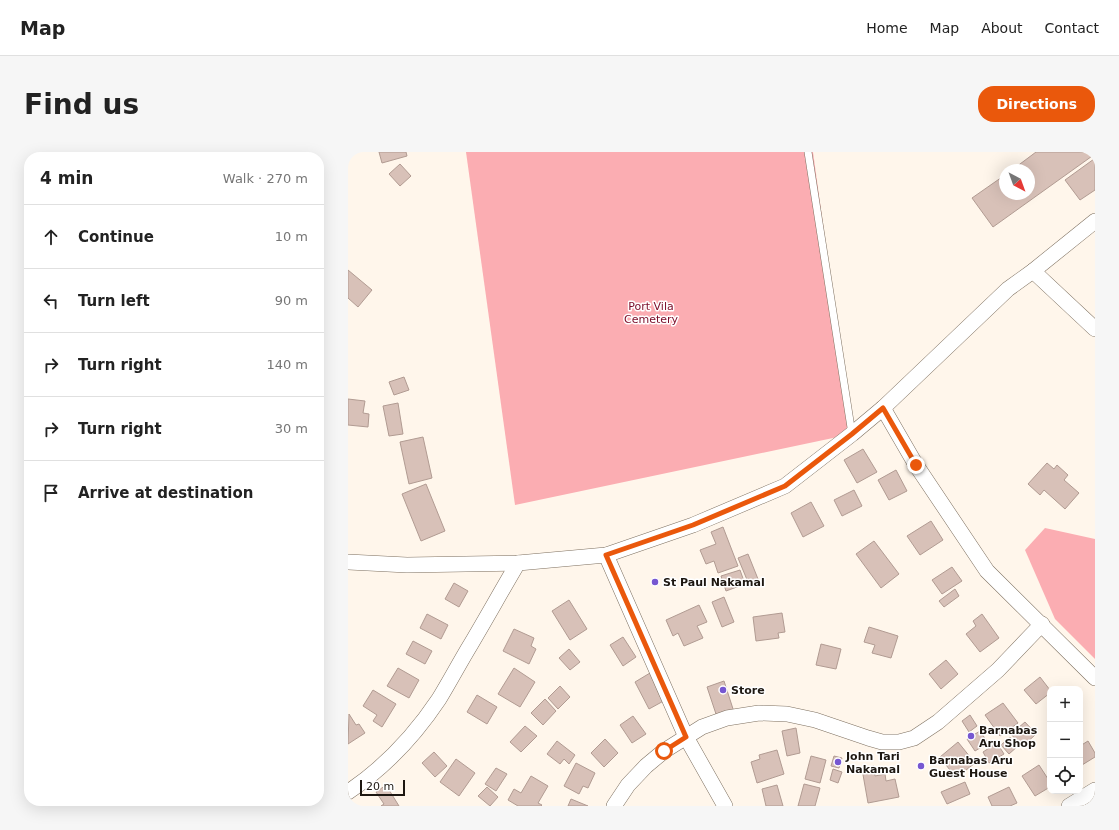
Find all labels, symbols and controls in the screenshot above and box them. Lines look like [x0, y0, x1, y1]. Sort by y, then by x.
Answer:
text: Map [20, 17, 65, 39]
text: Home [866, 20, 908, 36]
text: Map [930, 20, 959, 36]
text: About [981, 20, 1023, 36]
text: Contact [1045, 20, 1099, 36]
button: Directions [978, 86, 1095, 122]
text: Find us [24, 88, 139, 121]
north arrow [999, 164, 1035, 200]
text: 4 min [40, 168, 93, 188]
text: Walk · 270 m [223, 171, 308, 186]
icon: ahead [40, 226, 62, 248]
text: Continue [78, 228, 154, 246]
text: 10 m [275, 229, 308, 244]
icon: left [40, 290, 62, 312]
text: Turn left [78, 292, 150, 310]
text: 90 m [275, 293, 308, 308]
park label: Port Vila Cemetery [624, 300, 679, 326]
icon: right [40, 354, 62, 376]
text: Turn right [78, 356, 162, 374]
text: 140 m [266, 357, 308, 372]
icon: right [40, 418, 62, 440]
text: Turn right [78, 420, 162, 438]
text: 30 m [275, 421, 308, 436]
route end [907, 456, 925, 474]
icon: arrive [40, 482, 62, 504]
text: Arrive at destination [78, 484, 253, 502]
place label: St Paul Nakamal [663, 576, 765, 589]
marker: St Paul Nakamal [650, 577, 660, 587]
place label: Store [731, 684, 765, 697]
marker: Store [718, 685, 728, 695]
map controls [1047, 686, 1083, 794]
button: + [1047, 686, 1083, 722]
button: − [1047, 722, 1083, 758]
place label: Barnabas Aru Shop [979, 724, 1038, 750]
marker: Barnabas Aru Shop [966, 731, 976, 741]
route start [655, 742, 673, 760]
place label: John Tari Nakamal [845, 750, 900, 776]
place label: Barnabas Aru Guest House [929, 754, 1013, 780]
marker: John Tari Nakamal [833, 757, 843, 767]
button: locate [1047, 758, 1083, 794]
marker: Barnabas Aru Guest House [916, 761, 926, 771]
scale bar [360, 778, 405, 797]
text: 20 m [366, 780, 394, 793]

